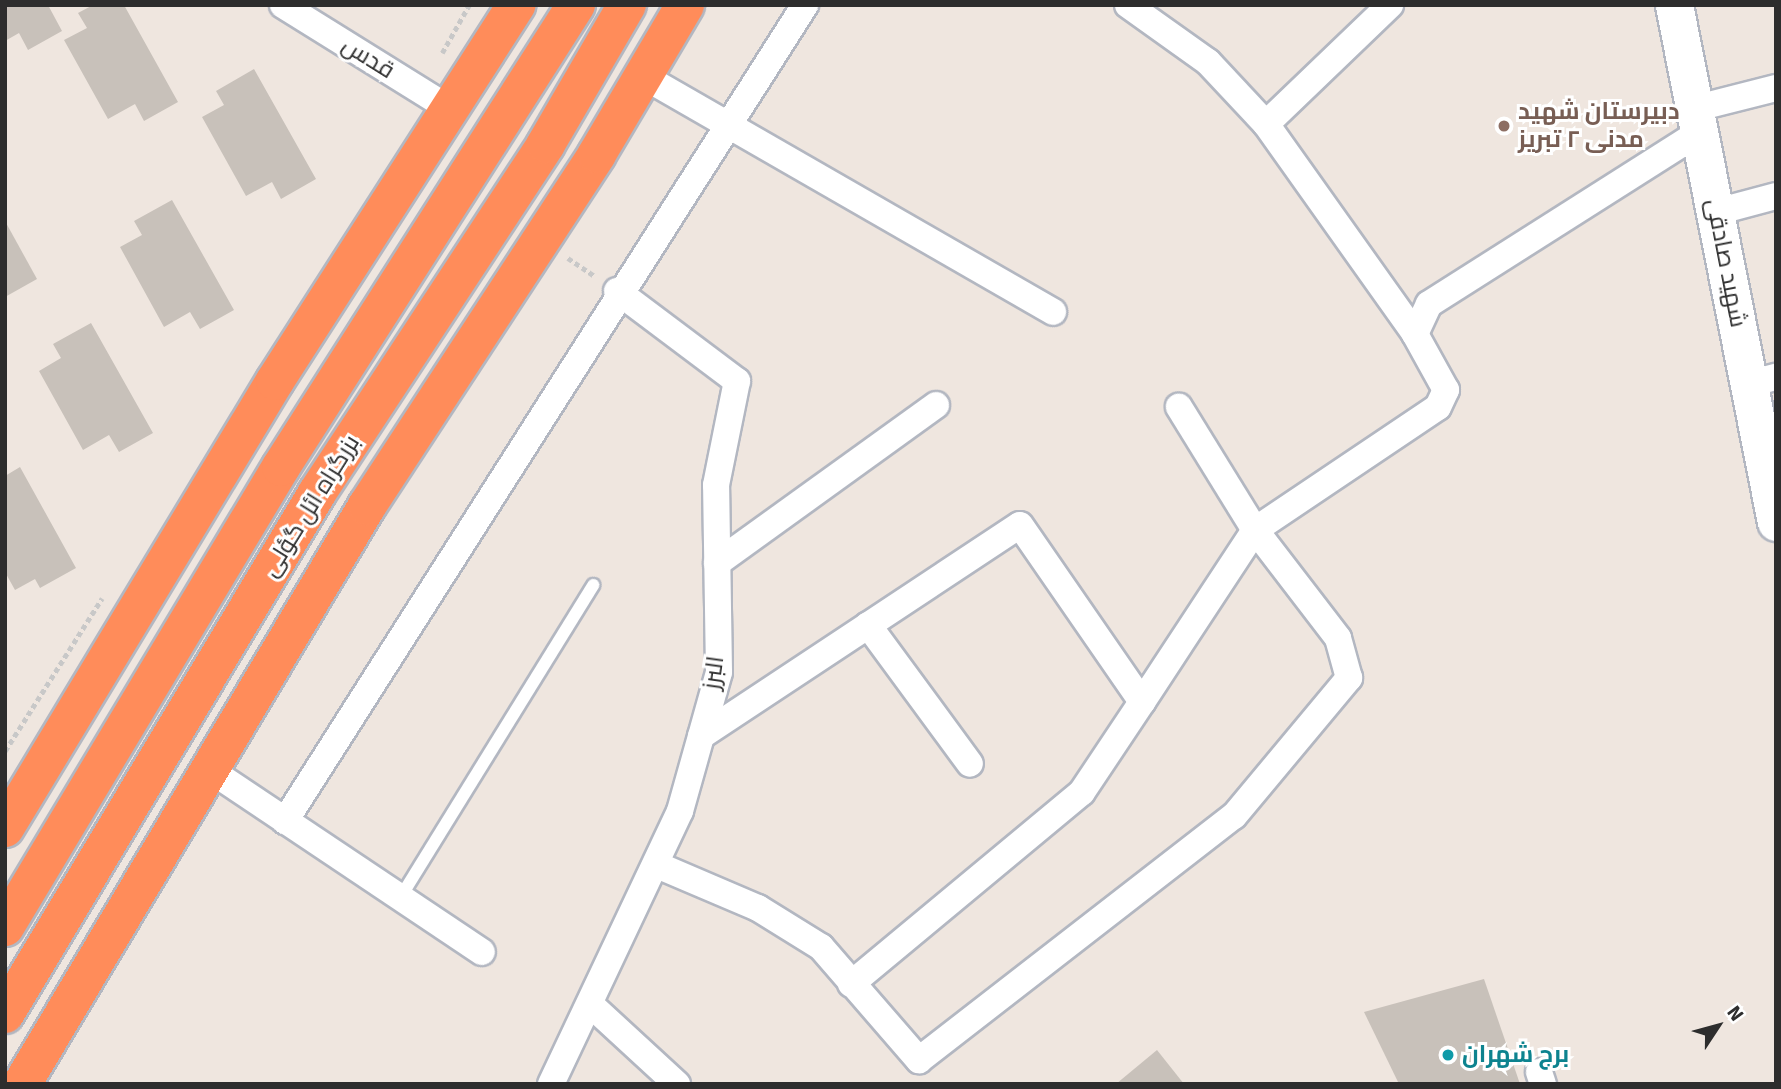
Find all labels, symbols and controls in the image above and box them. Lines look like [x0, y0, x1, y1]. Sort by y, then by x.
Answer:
street label: قدس [336, 31, 400, 85]
place label: دبیرستان شهید مدنی ۲ تبریز [1518, 98, 1680, 154]
marker: دبیرستان شهید مدنی ۲ تبریز [1496, 118, 1512, 134]
street label: شهید صادقی [1699, 196, 1753, 330]
street label: بزرگراه ائل گؤلی [256, 430, 366, 582]
street label: البرز [697, 654, 731, 692]
north arrow [1683, 991, 1753, 1061]
text: N [1721, 1001, 1749, 1026]
place label: برج شهران [1462, 1041, 1569, 1069]
marker: برج شهران [1440, 1047, 1456, 1063]

